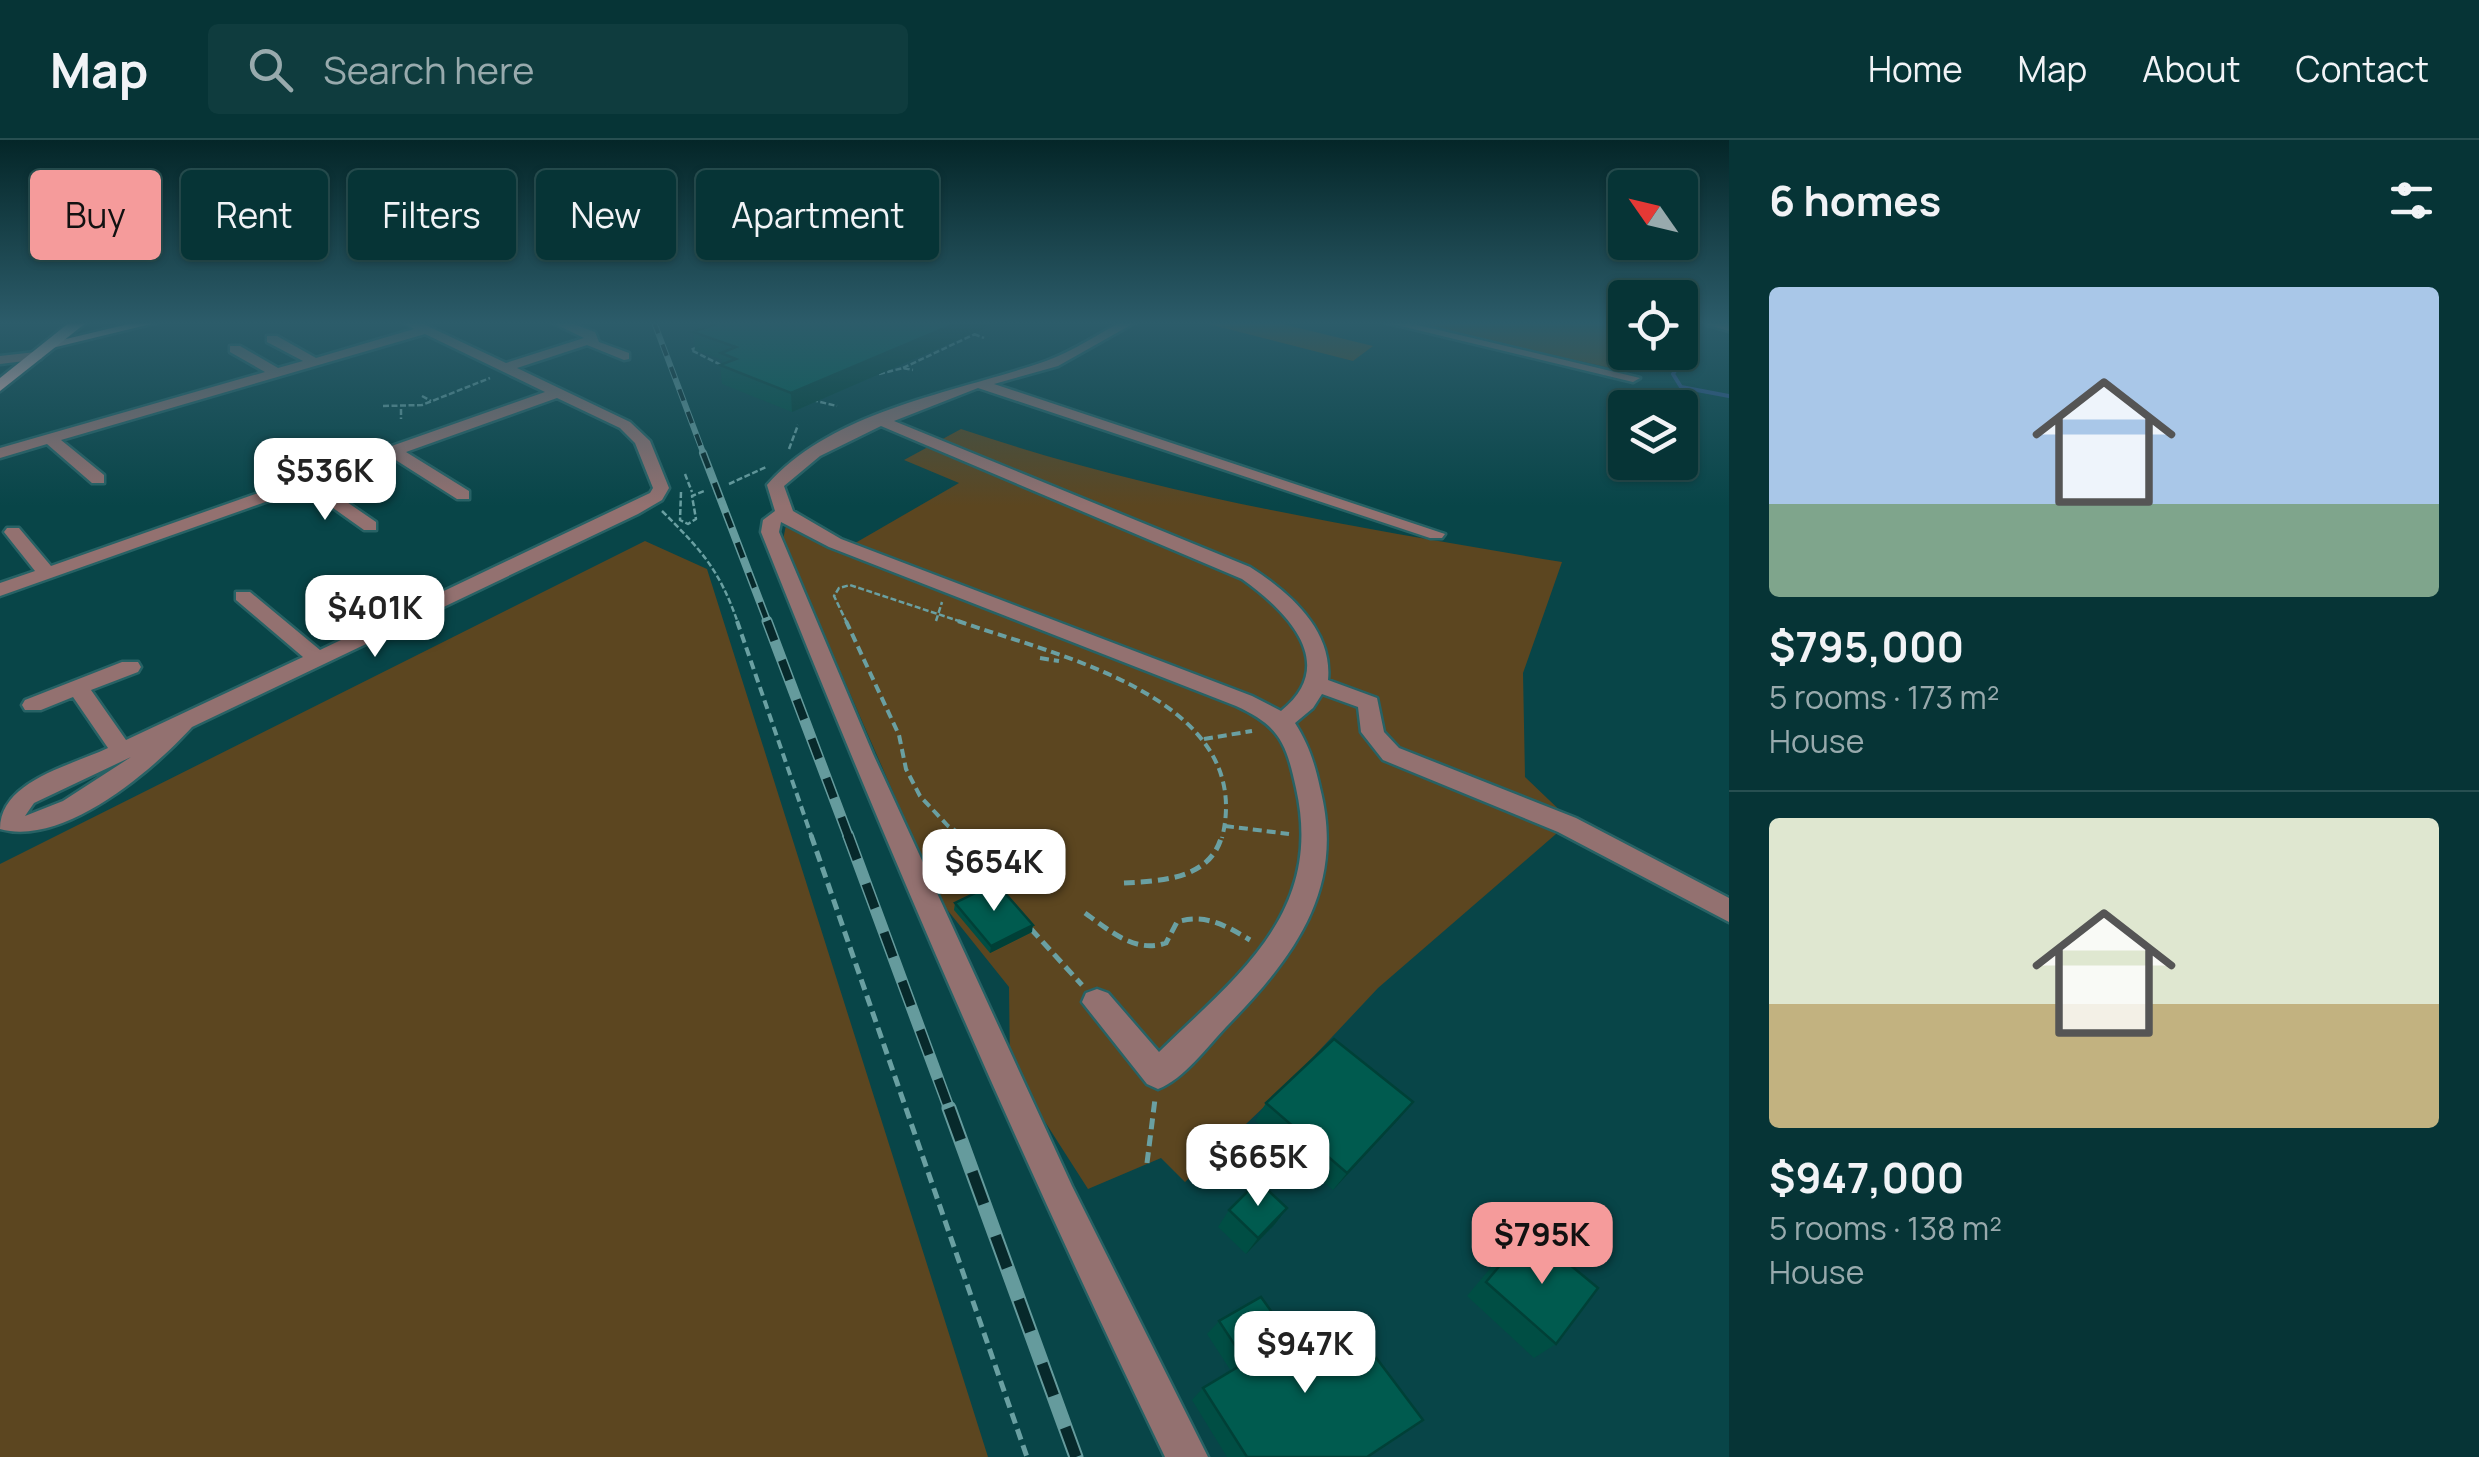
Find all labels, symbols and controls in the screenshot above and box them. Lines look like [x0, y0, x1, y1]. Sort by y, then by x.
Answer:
search box [208, 24, 908, 114]
text: Map [50, 37, 148, 102]
icon: search [243, 42, 298, 97]
text: Search here [323, 43, 534, 95]
text: Home [1868, 45, 1963, 93]
text: Map [2018, 45, 2087, 93]
text: About [2142, 45, 2241, 93]
text: Contact [2296, 45, 2429, 93]
chip: Buy [30, 170, 161, 260]
chip: Rent [181, 170, 328, 260]
chip: Filters [348, 170, 516, 260]
chip: New [536, 170, 676, 260]
chip: Apartment [696, 170, 939, 260]
north arrow [1608, 170, 1698, 260]
map controls [1608, 170, 1698, 480]
text: 6 homes [1769, 171, 1941, 229]
icon: filters [2384, 173, 2439, 228]
button: locate [1608, 280, 1698, 370]
icon: home [2014, 352, 2194, 532]
button: layers [1608, 390, 1698, 480]
pin: $536K [255, 438, 395, 523]
text: $536K [276, 448, 374, 492]
pin: $401K [305, 575, 445, 660]
text: $401K [327, 585, 423, 629]
text: $795,000 [1769, 617, 1964, 675]
text: 5 rooms · 173 m² [1769, 675, 2000, 719]
text: House [1769, 719, 1864, 763]
pin: $654K [924, 829, 1064, 914]
text: $654K [945, 839, 1043, 883]
icon: home [2014, 883, 2194, 1063]
pin: $665K [1188, 1124, 1328, 1209]
text: $665K [1208, 1134, 1308, 1178]
text: $947,000 [1769, 1148, 1964, 1206]
pin: $795K [1472, 1202, 1612, 1287]
text: 5 rooms · 138 m² [1769, 1206, 2002, 1250]
text: $795K [1494, 1212, 1590, 1256]
text: House [1769, 1250, 1864, 1294]
pin: $947K [1235, 1311, 1375, 1396]
text: $947K [1256, 1321, 1354, 1365]

